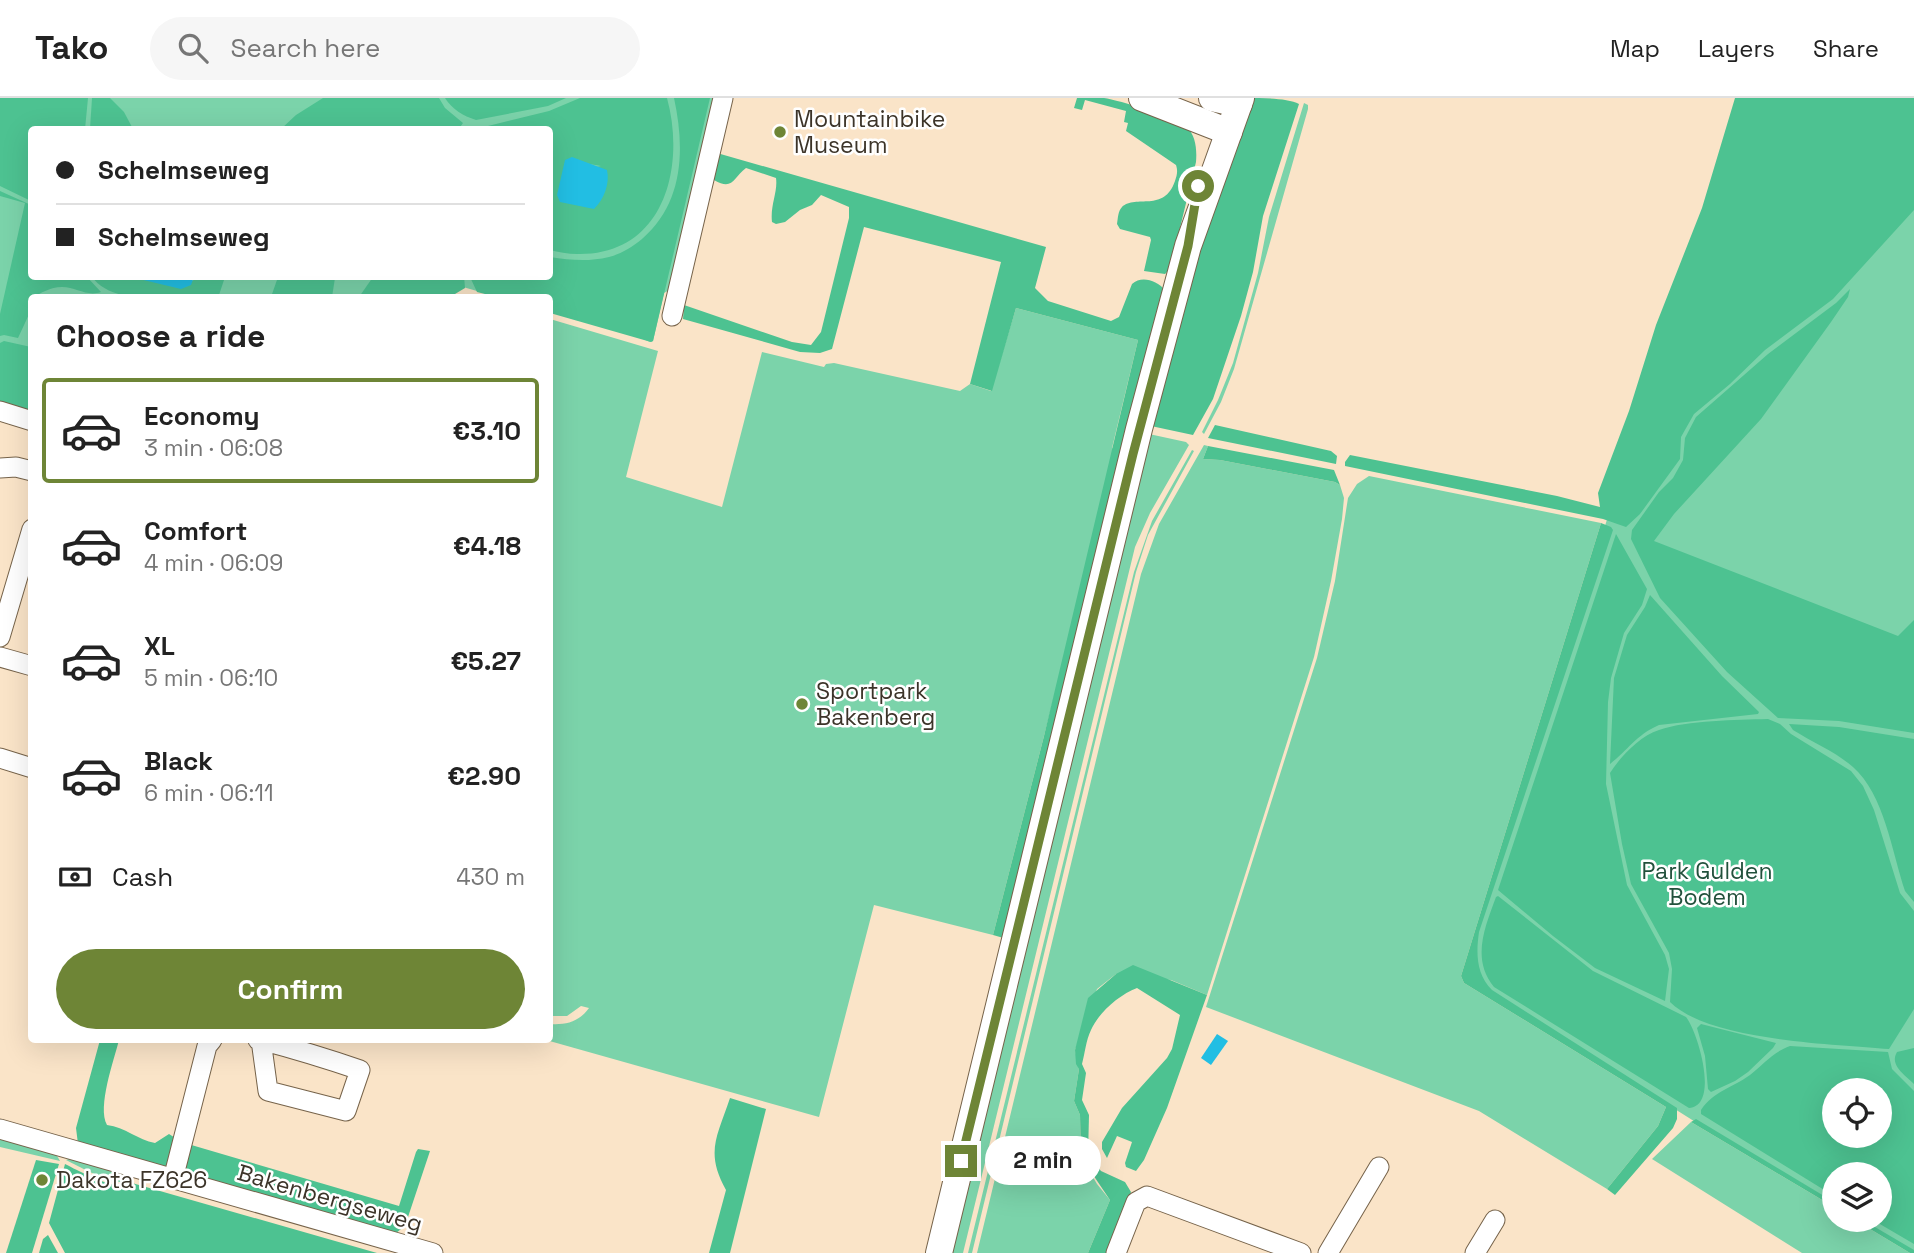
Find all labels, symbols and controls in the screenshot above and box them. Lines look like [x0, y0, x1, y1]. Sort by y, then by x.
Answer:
search box [150, 17, 640, 80]
text: Tako [35, 27, 108, 69]
icon: search [174, 29, 212, 67]
text: Search here [230, 31, 380, 65]
text: Map [1610, 33, 1660, 64]
text: Layers [1698, 33, 1775, 64]
text: Share [1813, 33, 1879, 64]
place label: Mountainbike Museum [794, 104, 945, 160]
marker: Mountainbike Museum [772, 124, 788, 140]
text: Schelmseweg [98, 153, 270, 187]
route start [1182, 170, 1214, 202]
text: Schelmseweg [98, 220, 270, 254]
text: Choose a ride [56, 316, 266, 356]
icon: car [60, 399, 123, 462]
text: Economy [144, 399, 260, 433]
text: €3.10 [453, 414, 521, 448]
text: 3 min · 06:08 [144, 433, 283, 463]
icon: car [60, 514, 123, 577]
text: Comfort [144, 514, 247, 548]
text: €4.18 [453, 529, 521, 563]
text: 4 min · 06:09 [144, 548, 283, 578]
icon: car [60, 629, 123, 692]
text: XL [144, 629, 175, 663]
text: €5.27 [450, 644, 521, 678]
text: 5 min · 06:10 [144, 663, 278, 693]
place label: Sportpark Bakenberg [816, 676, 935, 732]
marker: Sportpark Bakenberg [794, 696, 810, 712]
icon: car [60, 744, 123, 807]
text: Black [144, 744, 213, 778]
text: €2.90 [447, 759, 521, 793]
text: 6 min · 06:11 [144, 778, 274, 808]
park label: Park Gulden Bodem [1641, 856, 1773, 912]
icon: cash [56, 858, 94, 896]
text: Cash [112, 860, 173, 894]
text: 430 m [456, 862, 525, 892]
button: Confirm [56, 949, 525, 1029]
map controls [1822, 1078, 1892, 1232]
button: locate [1822, 1078, 1892, 1148]
callout: 2 min [986, 1136, 1101, 1186]
route end [945, 1145, 977, 1177]
text: 2 min [1013, 1145, 1073, 1175]
street label: Bakenbergseweg [234, 1157, 426, 1239]
button: layers [1822, 1162, 1892, 1232]
place label: Dakota FZ626 [56, 1165, 207, 1195]
marker: Dakota FZ626 [34, 1172, 50, 1188]

